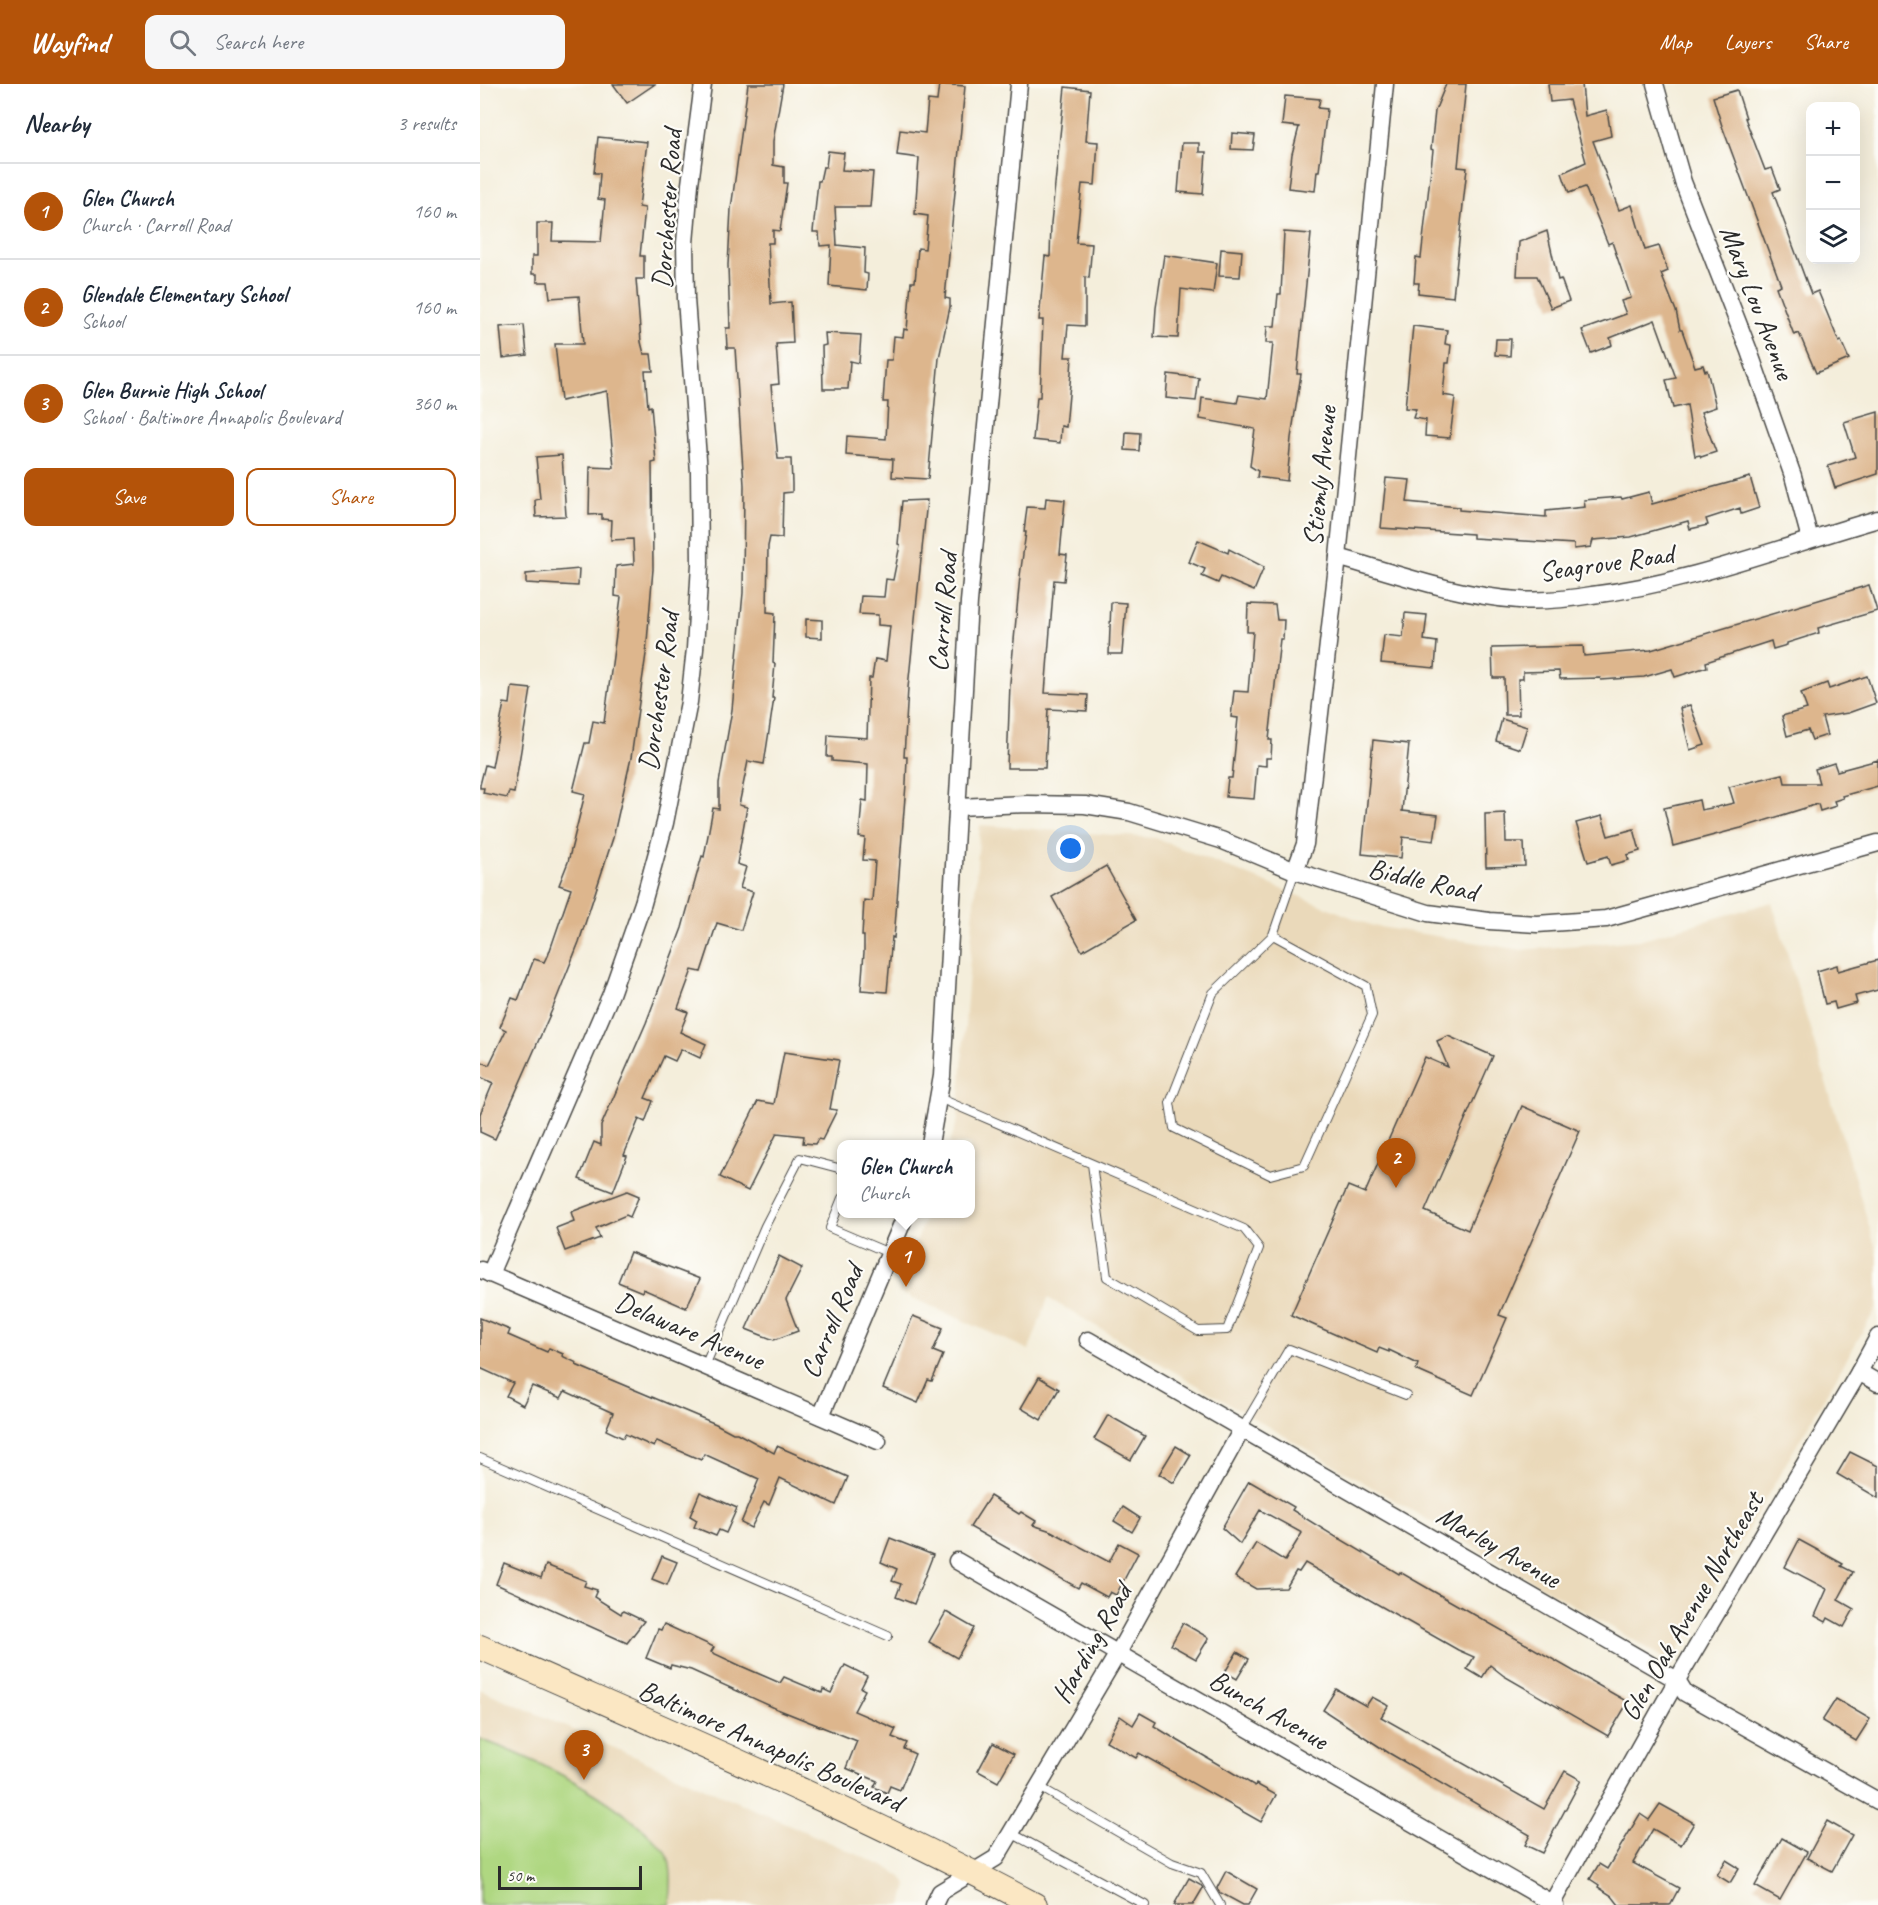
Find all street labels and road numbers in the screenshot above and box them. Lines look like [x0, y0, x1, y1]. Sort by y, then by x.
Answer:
street label: Dorchester Road [643, 124, 690, 290]
street label: Mary Lou Avenue [1712, 220, 1804, 386]
street label: Stiemly Avenue [1295, 402, 1344, 548]
street label: Seagrove Road [1537, 535, 1680, 589]
street label: Carroll Road [920, 547, 965, 673]
street label: Dorchester Road [630, 606, 687, 773]
street label: Biddle Road [1365, 850, 1485, 910]
street label: Carroll Road [792, 1256, 872, 1383]
street label: Delaware Avenue [610, 1283, 771, 1378]
street label: Glen Oak Avenue Northeast [1612, 1483, 1773, 1727]
street label: Marley Avenue [1431, 1497, 1568, 1597]
street label: Harding Road [1043, 1574, 1141, 1709]
street label: Bunch Avenue [1203, 1661, 1336, 1758]
street label: Baltimore Annapolis Boulevard [633, 1672, 912, 1821]

